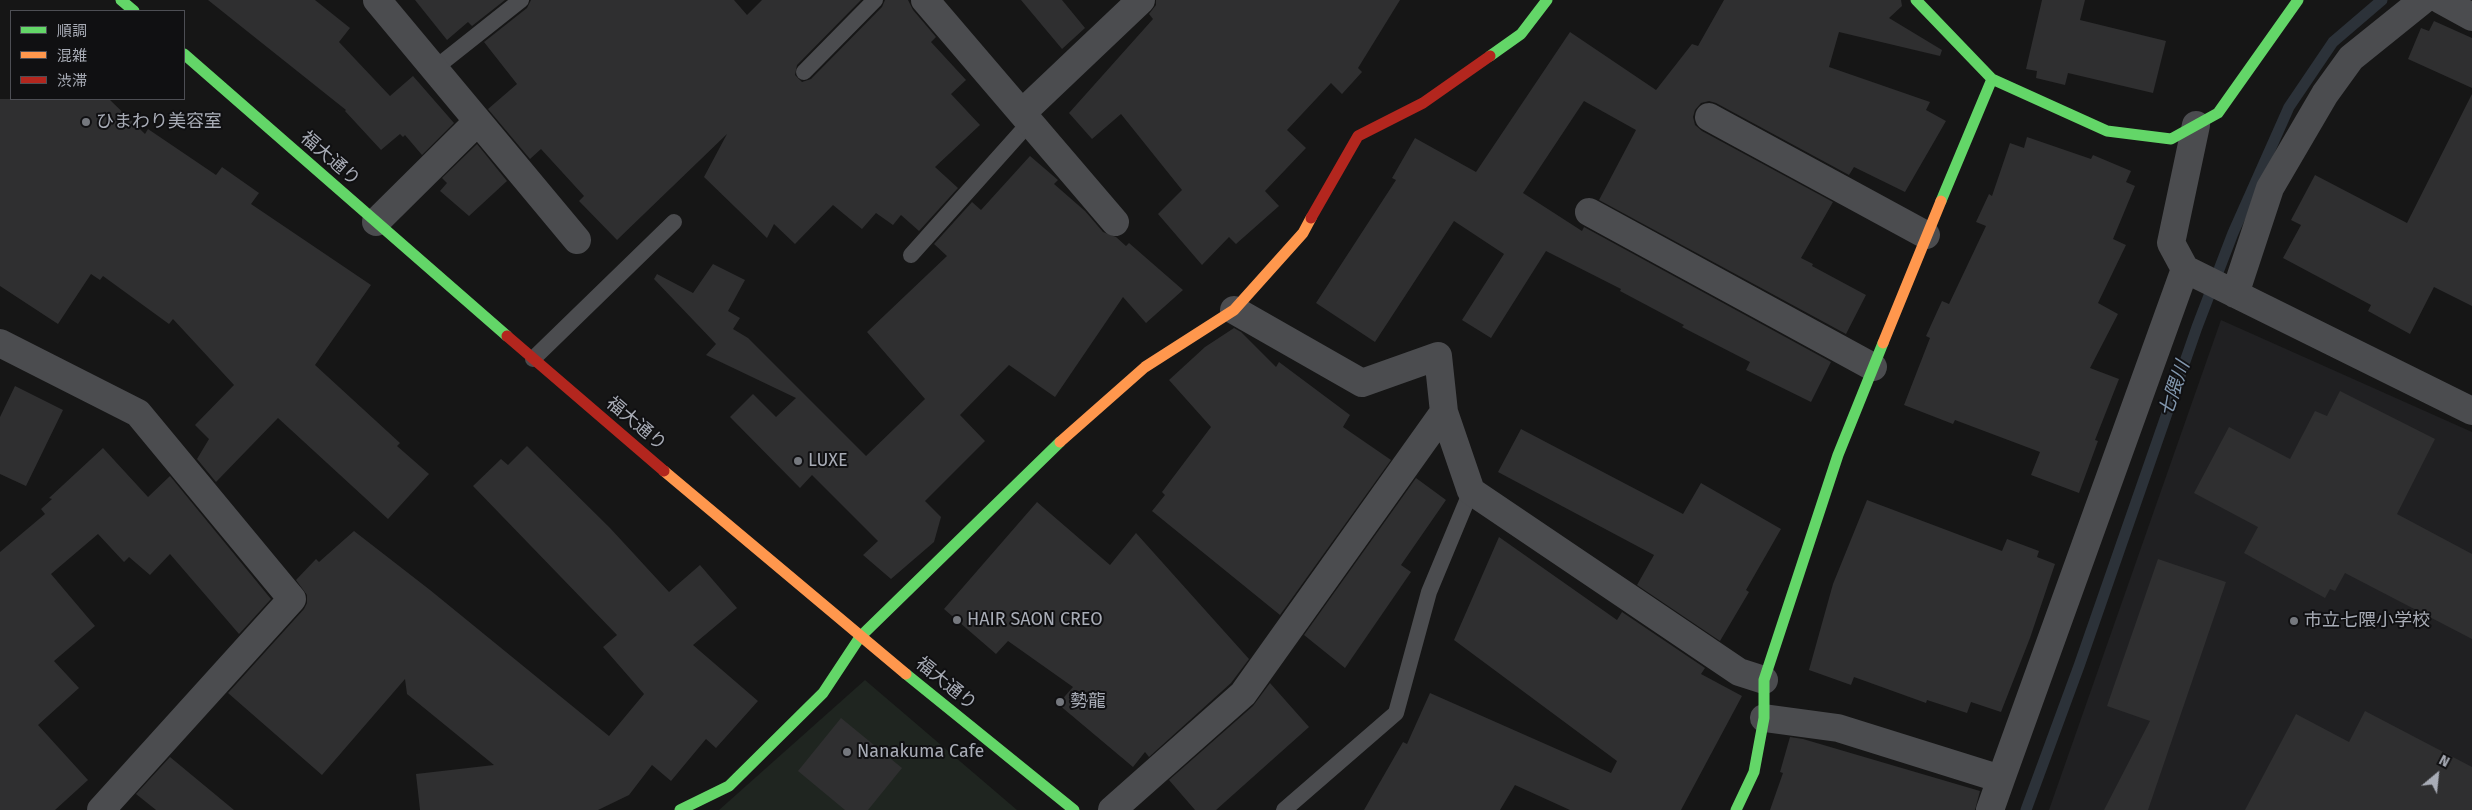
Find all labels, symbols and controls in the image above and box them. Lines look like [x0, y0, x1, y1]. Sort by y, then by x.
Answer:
legend [10, 10, 185, 100]
text: 順調 [57, 22, 87, 40]
text: 混雑 [57, 47, 87, 65]
text: 渋滞 [57, 72, 87, 90]
place label: ひまわり美容室 [96, 111, 222, 133]
marker: ひまわり美容室 [80, 116, 92, 128]
street label: 福大通り [296, 127, 364, 191]
water label: 七隈川 [2155, 358, 2195, 420]
street label: 福大通り [601, 393, 671, 455]
place label: LUXE [808, 450, 848, 472]
marker: LUXE [792, 455, 804, 467]
place label: HAIR SAON CREO [967, 609, 1103, 631]
place label: 市立七隈小学校 [2304, 610, 2430, 632]
marker: HAIR SAON CREO [951, 614, 963, 626]
marker: 市立七隈小学校 [2288, 615, 2300, 627]
street label: 福大通り [911, 653, 981, 715]
place label: 勢龍 [1070, 691, 1106, 713]
marker: 勢龍 [1054, 696, 1066, 708]
place label: Nanakuma Cafe [857, 741, 984, 763]
marker: Nanakuma Cafe [841, 746, 853, 758]
north arrow [2412, 750, 2462, 800]
text: N [2436, 752, 2452, 771]

